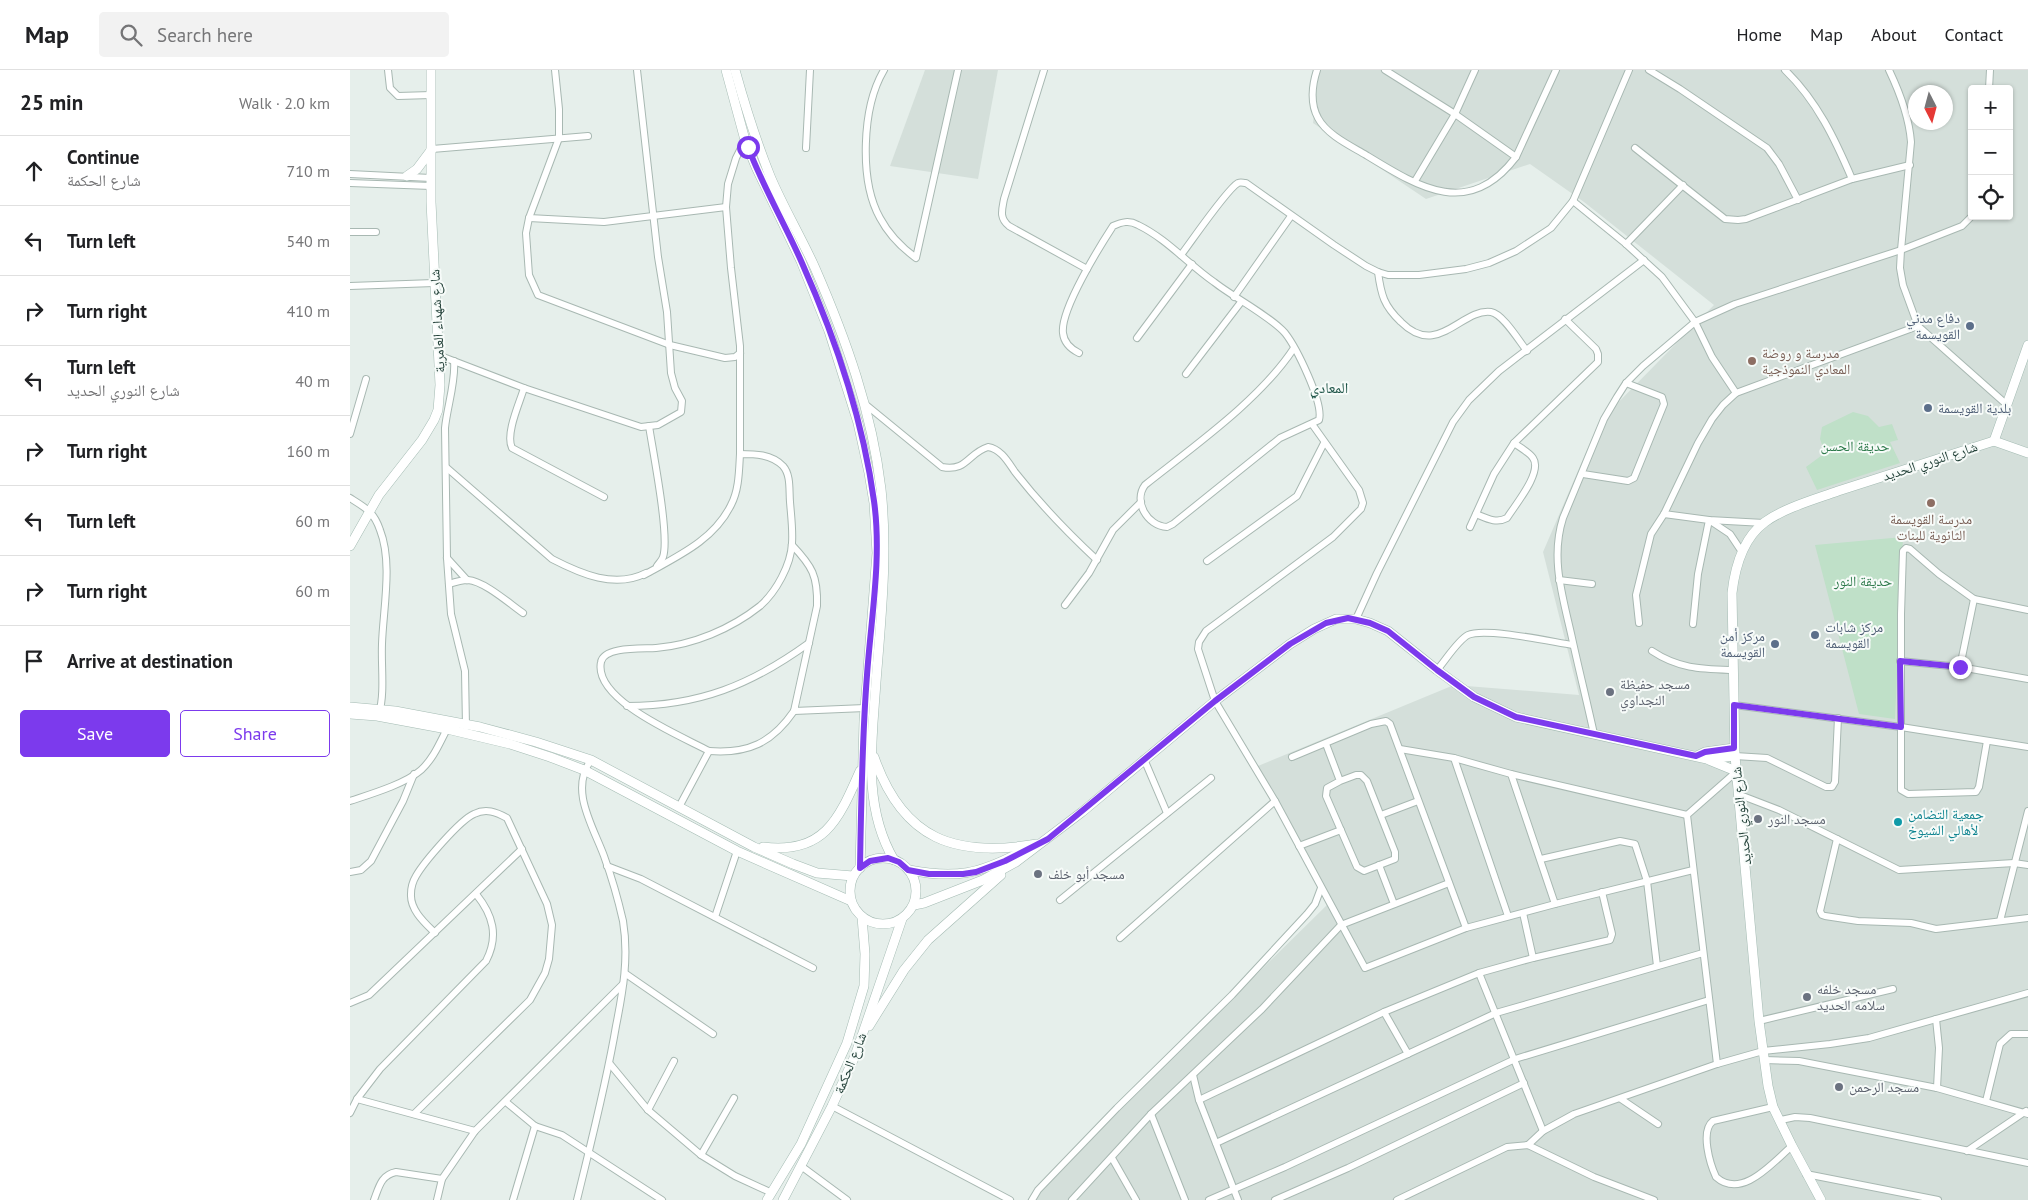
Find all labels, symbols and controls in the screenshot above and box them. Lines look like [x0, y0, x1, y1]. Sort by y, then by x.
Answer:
search box [99, 12, 449, 57]
text: Map [25, 19, 69, 50]
icon: search [117, 21, 145, 49]
text: Search here [157, 23, 253, 47]
text: Home [1736, 23, 1782, 46]
text: Map [1810, 23, 1843, 46]
text: About [1871, 23, 1917, 46]
text: Contact [1945, 23, 2003, 46]
north arrow [1908, 85, 1953, 130]
map controls [1968, 85, 2013, 220]
button: + [1968, 85, 2013, 130]
text: 25 min [20, 89, 83, 116]
text: Walk · 2.0 km [239, 93, 330, 113]
button: − [1968, 130, 2013, 175]
route start [737, 136, 760, 159]
text: Continue [67, 145, 139, 169]
icon: ahead [20, 157, 48, 185]
text: 710 m [287, 161, 330, 181]
text: شارع الحكمة [67, 170, 141, 190]
button: locate [1968, 175, 2013, 220]
icon: left [20, 227, 48, 255]
text: Turn left [67, 229, 136, 253]
text: 540 m [287, 231, 330, 251]
street label: شارع شهداء العامرية [425, 269, 450, 373]
icon: right [20, 297, 48, 325]
text: Turn right [67, 299, 147, 323]
text: 410 m [287, 301, 330, 321]
place label: دفاع مدني القويسمة [1906, 309, 1960, 343]
marker: دفاع مدني القويسمة [1964, 320, 1976, 332]
place label: مدرسة و روضة المعادي النموذجية [1762, 344, 1850, 381]
text: Turn left [67, 355, 136, 379]
marker: مدرسة و روضة المعادي النموذجية [1746, 355, 1758, 367]
icon: left [20, 367, 48, 395]
text: 40 m [295, 371, 330, 391]
district label: المعادي [1310, 378, 1348, 399]
text: شارع النوري الحديد [67, 380, 180, 400]
place label: بلدية القويسمة [1938, 399, 2011, 417]
marker: بلدية القويسمة [1922, 402, 1934, 414]
icon: right [20, 437, 48, 465]
park label: حديقة الحسن [1821, 437, 1890, 455]
street label: شارع النوري الحديد [1880, 437, 1981, 487]
text: Turn right [67, 439, 147, 463]
text: 160 m [287, 441, 330, 461]
marker: مدرسة القويسمة الثانوية للبنات [1925, 497, 1937, 509]
icon: left [20, 507, 48, 535]
text: Turn left [67, 509, 136, 533]
place label: مدرسة القويسمة الثانوية للبنات [1890, 510, 1972, 544]
text: 60 m [295, 511, 330, 531]
park label: حديقة النور [1833, 572, 1892, 590]
icon: right [20, 577, 48, 605]
text: Turn right [67, 579, 147, 603]
text: 60 m [295, 581, 330, 601]
place label: مركز شابات القويسمة [1825, 618, 1883, 652]
place label: مركز أمن القويسمة [1720, 627, 1765, 661]
marker: مركز شابات القويسمة [1809, 629, 1821, 641]
marker: مركز أمن القويسمة [1769, 638, 1781, 650]
icon: arrive [20, 647, 48, 675]
text: Arrive at destination [67, 649, 233, 673]
route end [1949, 656, 1972, 679]
place label: مسجد حفيظة النجداوي [1620, 675, 1690, 712]
marker: مسجد حفيظة النجداوي [1604, 686, 1616, 698]
button: Save [20, 710, 170, 757]
button: Share [180, 710, 330, 757]
street label: شارع النوري الحديد [1727, 766, 1758, 866]
place label: جمعية التضامن لأهالي الشيوخ [1908, 805, 1984, 842]
place label: مسجد النور [1767, 810, 1826, 828]
marker: مسجد النور [1752, 813, 1764, 825]
marker: جمعية التضامن لأهالي الشيوخ [1892, 816, 1904, 828]
place label: مسجد أبو خلف [1048, 865, 1125, 883]
marker: مسجد أبو خلف [1032, 868, 1044, 880]
place label: مسجد خلفه سلامه الحديد [1817, 980, 1885, 1014]
marker: مسجد خلفه سلامه الحديد [1801, 991, 1813, 1003]
street label: شارع الحكمة [830, 1030, 871, 1097]
place label: مسجد الرحمن [1849, 1078, 1919, 1096]
marker: مسجد الرحمن [1833, 1081, 1845, 1093]

